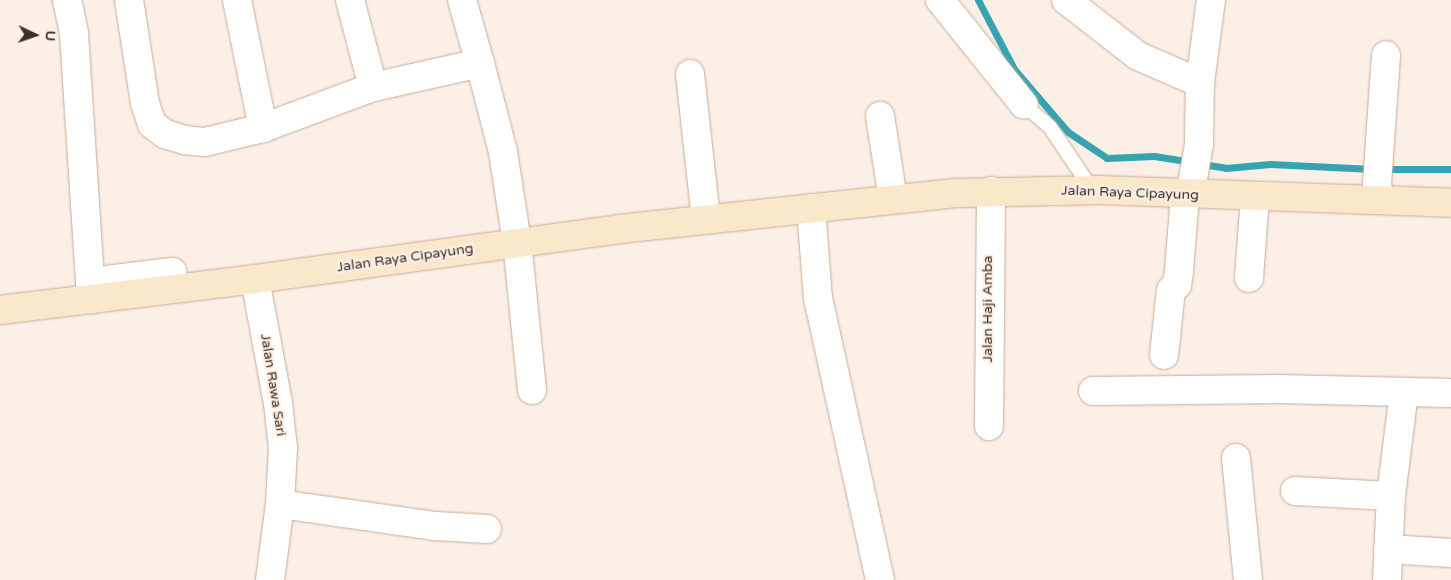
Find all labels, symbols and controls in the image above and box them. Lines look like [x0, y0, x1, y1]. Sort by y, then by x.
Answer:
north arrow [10, 10, 60, 60]
text: U [42, 30, 59, 42]
street label: Jalan Raya Cipayung [1061, 182, 1199, 204]
street label: Jalan Raya Cipayung [336, 240, 474, 276]
street label: Jalan Haji Amba [980, 256, 996, 362]
street label: Jalan Rawa Sari [257, 333, 289, 437]

